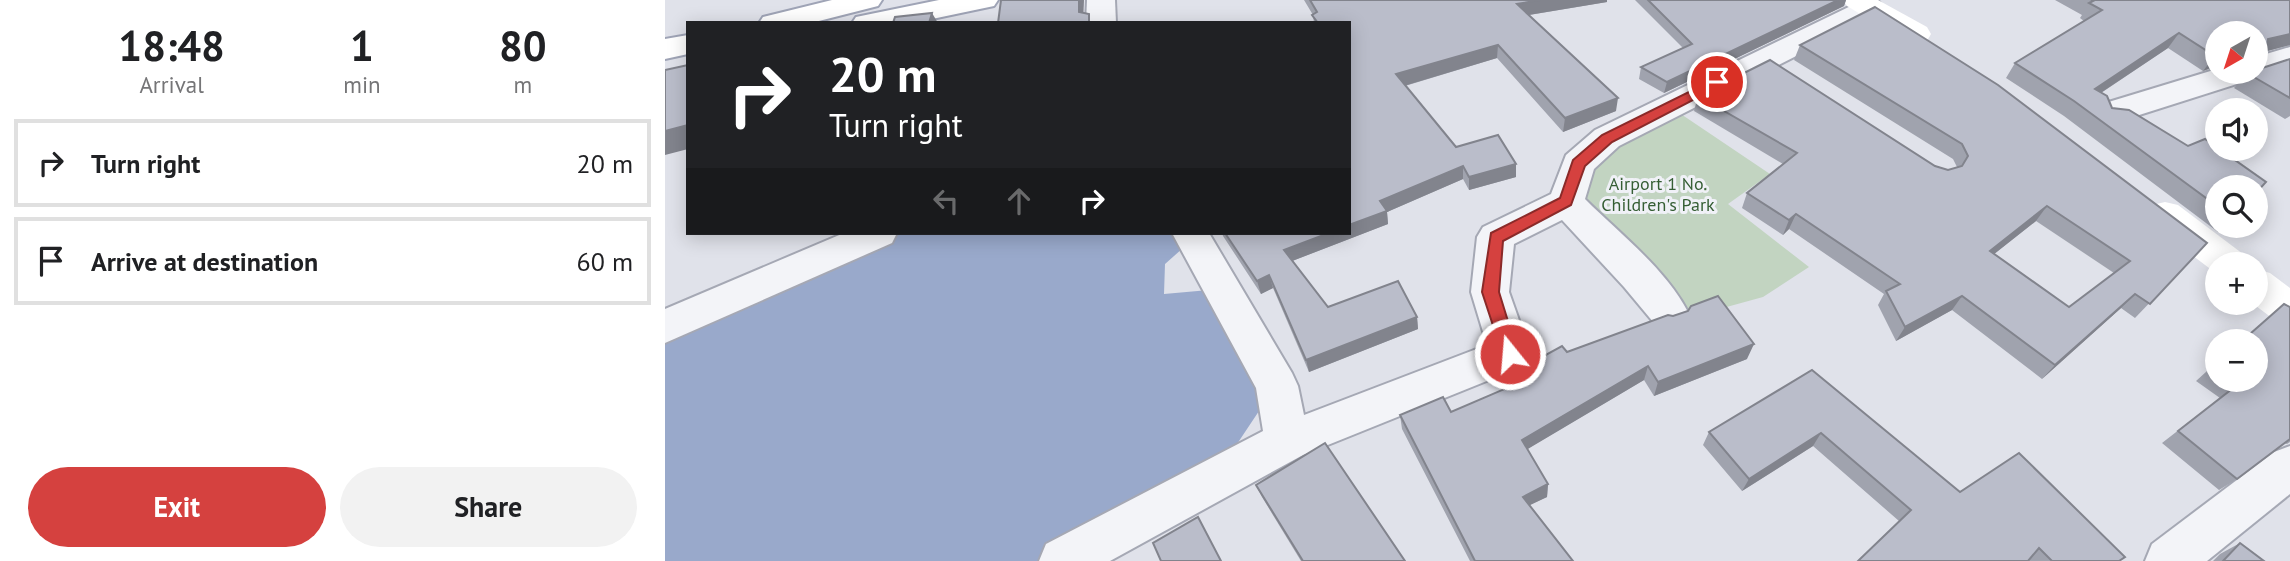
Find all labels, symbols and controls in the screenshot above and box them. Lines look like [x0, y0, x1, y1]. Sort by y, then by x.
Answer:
text: 18:48 [118, 18, 225, 73]
text: 1 [350, 18, 374, 73]
text: 80 [499, 18, 547, 73]
north arrow [2205, 21, 2268, 84]
map controls [2205, 21, 2268, 392]
text: 20 m [829, 42, 936, 106]
icon: right [714, 49, 805, 140]
pin [1687, 52, 1747, 112]
icon: arrive [1698, 63, 1736, 101]
text: Arrival [139, 70, 204, 99]
text: min [343, 70, 381, 99]
text: m [513, 70, 532, 99]
button: sound [2205, 98, 2268, 161]
text: Turn right [829, 104, 963, 146]
icon: right [32, 144, 70, 182]
text: Turn right [91, 147, 200, 180]
text: 20 m [577, 147, 633, 180]
park label: Airport 1 No. Children's Park [1601, 172, 1715, 216]
button: search [2205, 175, 2268, 238]
icon: left [927, 182, 965, 220]
icon: ahead [1000, 182, 1038, 220]
icon: right [1073, 182, 1111, 220]
icon: arrive [32, 242, 70, 280]
text: Arrive at destination [91, 245, 318, 278]
text: 60 m [577, 245, 633, 278]
button: + [2205, 252, 2268, 315]
position arrow [1473, 317, 1547, 391]
button: − [2205, 329, 2268, 392]
button: Exit [28, 467, 326, 547]
button: Share [340, 467, 637, 547]

